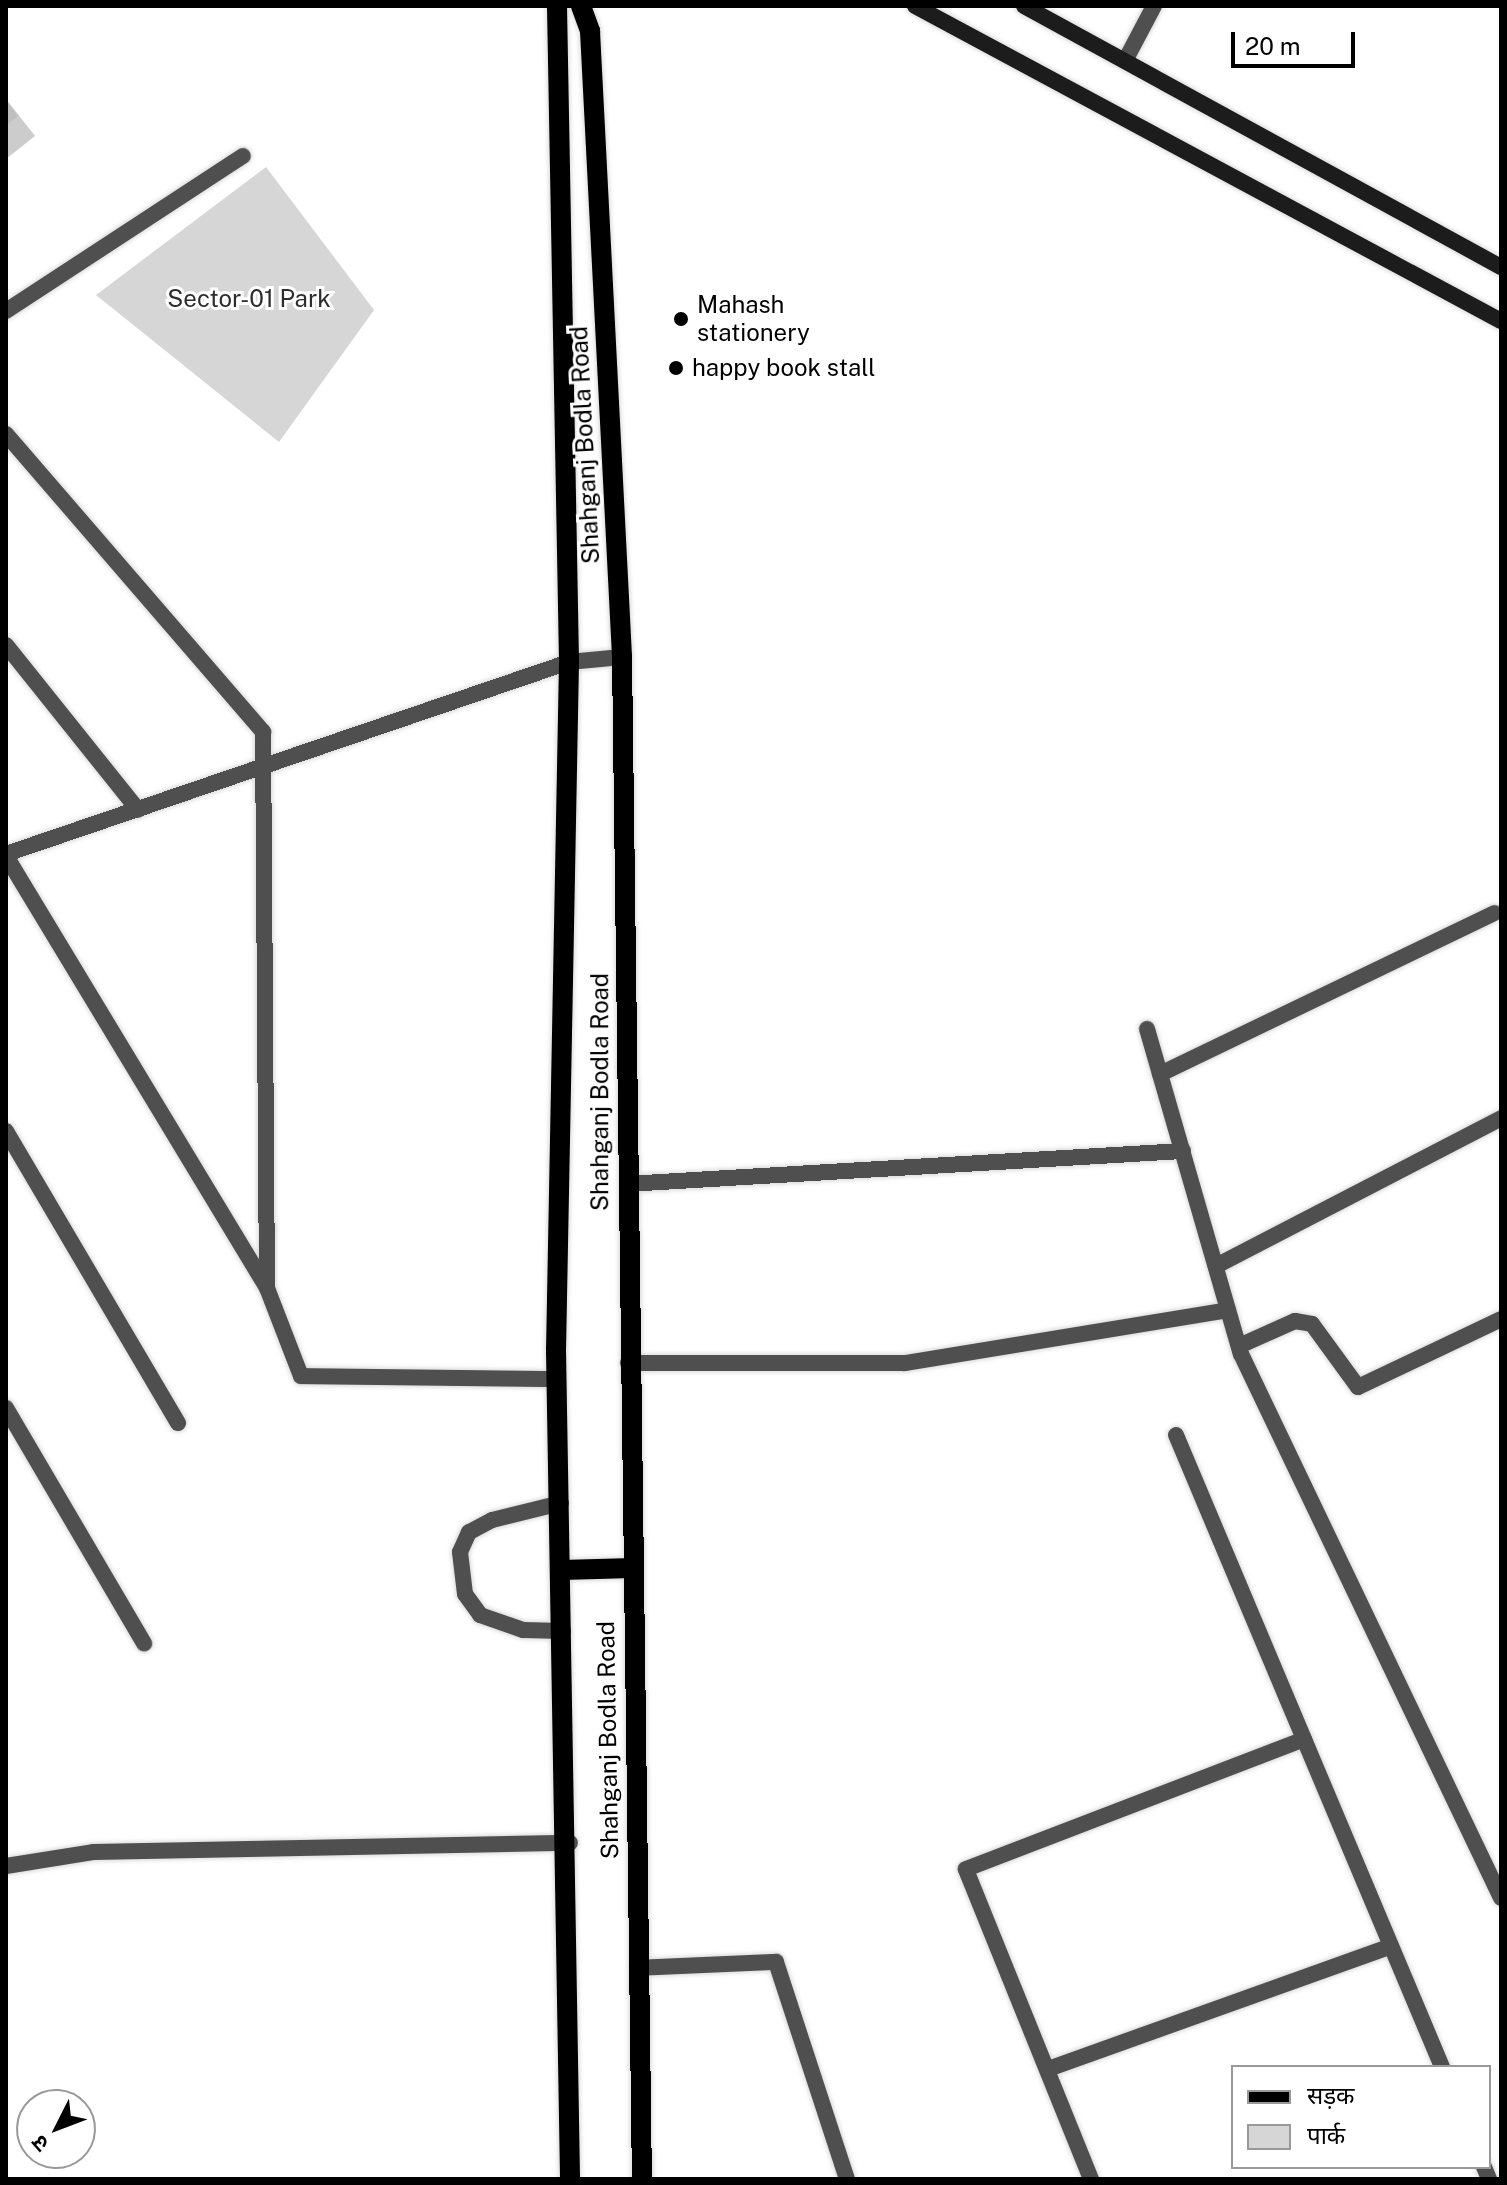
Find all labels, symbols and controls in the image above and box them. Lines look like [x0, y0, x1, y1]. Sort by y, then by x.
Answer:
scale bar [1235, 16, 1359, 66]
text: 20 m [1245, 32, 1301, 60]
park label: Sector-01 Park [167, 285, 331, 313]
place label: Mahash stationery [697, 291, 810, 347]
marker: Mahash stationery [672, 310, 690, 328]
street label: Shahganj Bodla Road [564, 325, 606, 565]
place label: happy book stall [692, 354, 876, 382]
marker: happy book stall [667, 359, 685, 377]
street label: Shahganj Bodla Road [586, 973, 614, 1211]
street label: Shahganj Bodla Road [592, 1621, 624, 1859]
legend [1231, 2065, 1491, 2169]
text: सड़क [1307, 2081, 1355, 2109]
north arrow [16, 2089, 96, 2169]
text: पार्क [1307, 2121, 1345, 2149]
text: उ [26, 2130, 54, 2157]

